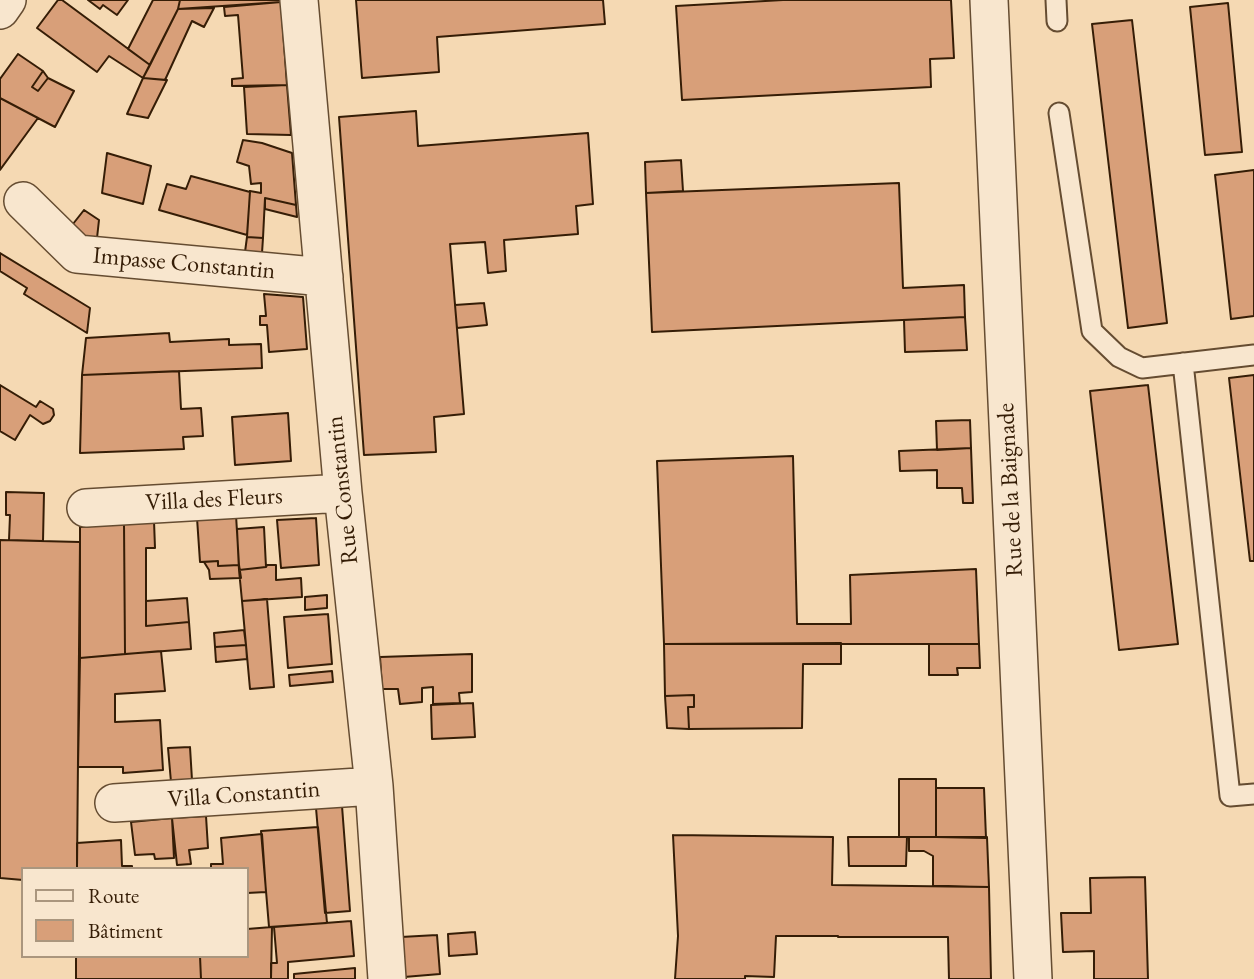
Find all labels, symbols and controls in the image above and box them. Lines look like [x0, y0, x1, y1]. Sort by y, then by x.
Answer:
street label: Impasse Constantin [91, 242, 277, 286]
street label: Rue de la Baignade [992, 402, 1030, 578]
street label: Rue Constantin [321, 414, 365, 566]
street label: Villa des Fleurs [145, 482, 283, 518]
street label: Villa Constantin [167, 775, 321, 815]
legend [21, 867, 248, 958]
text: Route [88, 882, 139, 909]
text: Bâtiment [88, 917, 163, 944]

